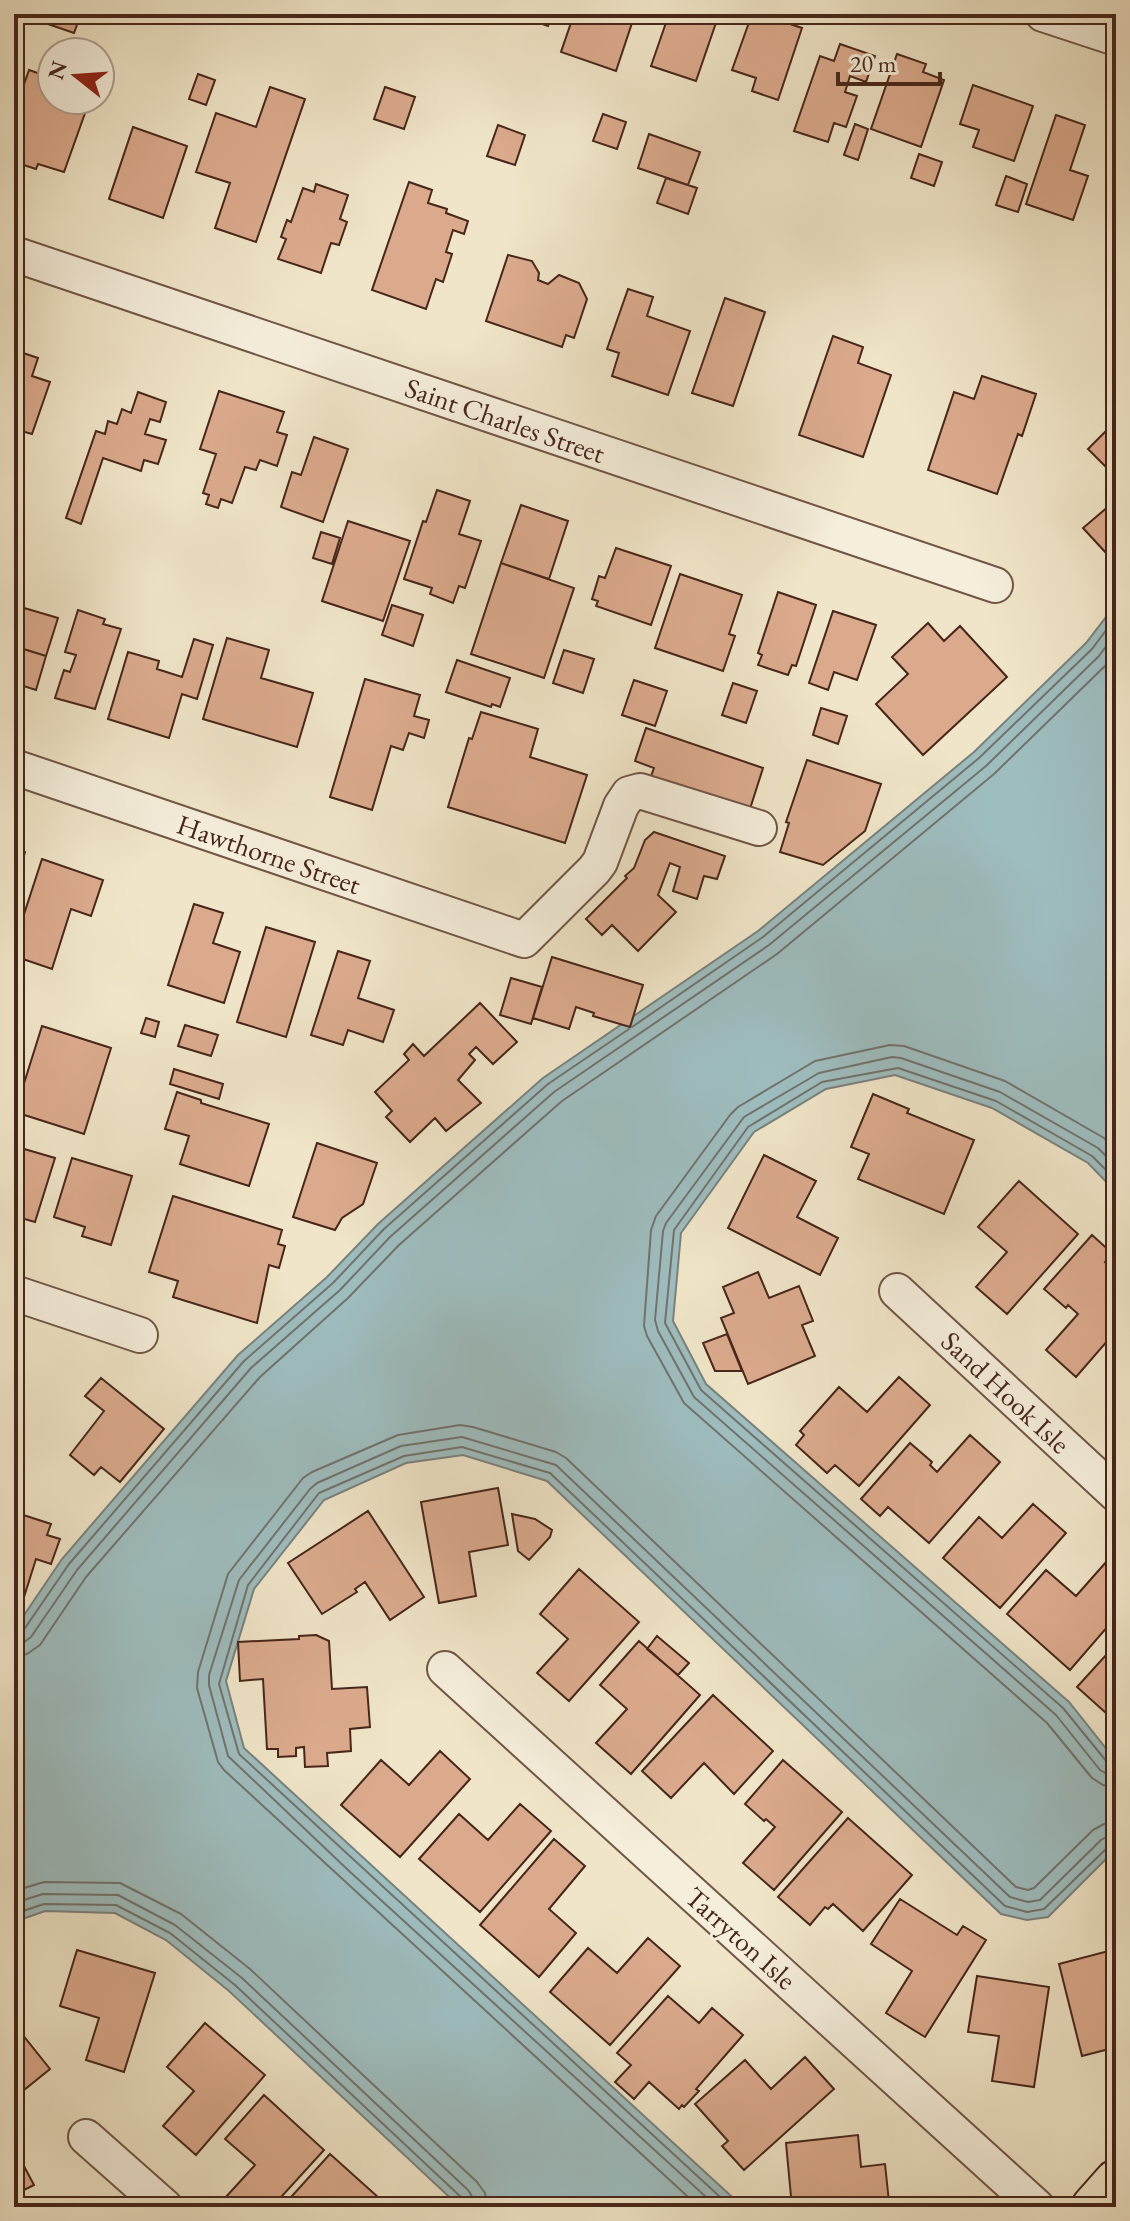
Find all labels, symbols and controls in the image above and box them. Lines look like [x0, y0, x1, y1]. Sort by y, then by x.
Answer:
north arrow [36, 36, 116, 116]
scale bar [838, 36, 940, 86]
text: 20 m [850, 48, 897, 79]
text: N [41, 57, 74, 83]
street label: Saint Charles Street [400, 369, 610, 471]
street label: Hawthorne Street [173, 806, 366, 902]
street label: Sand Hook Isle [934, 1323, 1078, 1461]
street label: Tarryton Isle [678, 1879, 804, 1997]

